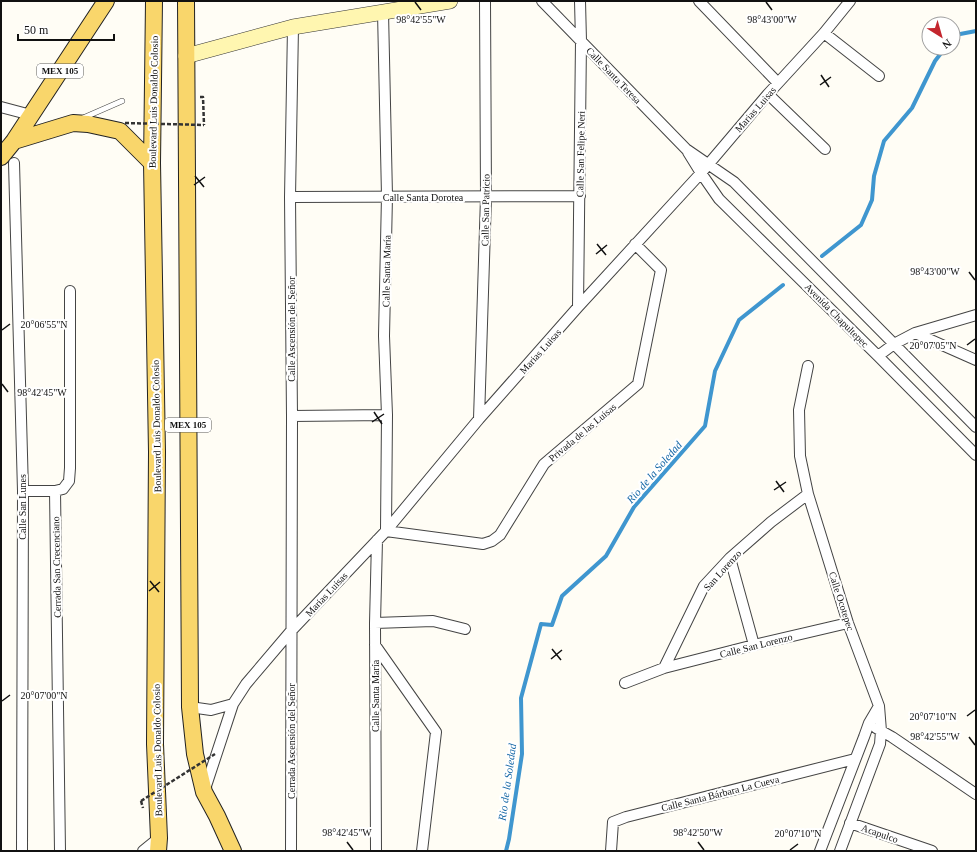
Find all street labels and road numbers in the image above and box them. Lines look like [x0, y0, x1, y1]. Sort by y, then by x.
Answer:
street label: Boulevard Luis Donaldo Colosio [147, 36, 160, 168]
street label: Calle Santa Teresa [584, 45, 644, 106]
road number: MEX 105 [37, 64, 83, 78]
street label: Marias Luisas [733, 84, 778, 134]
street label: Calle San Felipe Neri [574, 111, 587, 197]
street label: Calle San Patricio [479, 174, 492, 246]
street label: Calle Santa Dorotea [383, 192, 464, 203]
street label: Calle Santa María [380, 234, 393, 307]
street label: Calle Ascensión del Señor [286, 276, 297, 382]
street label: Avenida Chapultepec [802, 281, 871, 350]
street label: Marias Luisas [517, 327, 563, 376]
street label: Boulevard Luis Donaldo Colosio [150, 360, 163, 492]
street label: Privada de las Luisas [546, 401, 618, 464]
road number: MEX 105 [165, 418, 211, 432]
street label: Calle San Lunes [17, 474, 28, 540]
street label: Cerrada San Crecenciano [50, 516, 63, 618]
street label: San Lorenzo [701, 548, 743, 593]
street label: Marias Luisas [303, 570, 350, 619]
street label: Calle Ocotepec [827, 570, 856, 633]
street label: Calle San Lorenzo [719, 631, 794, 660]
street label: Calle Santa María [370, 659, 381, 732]
street label: Cerrada Ascensión del Señor [286, 682, 297, 799]
street label: Boulevard Luis Donaldo Colosio [151, 684, 164, 816]
street label: Calle Santa Bárbara La Cueva [660, 773, 781, 813]
street label: Acapulco [860, 822, 900, 845]

